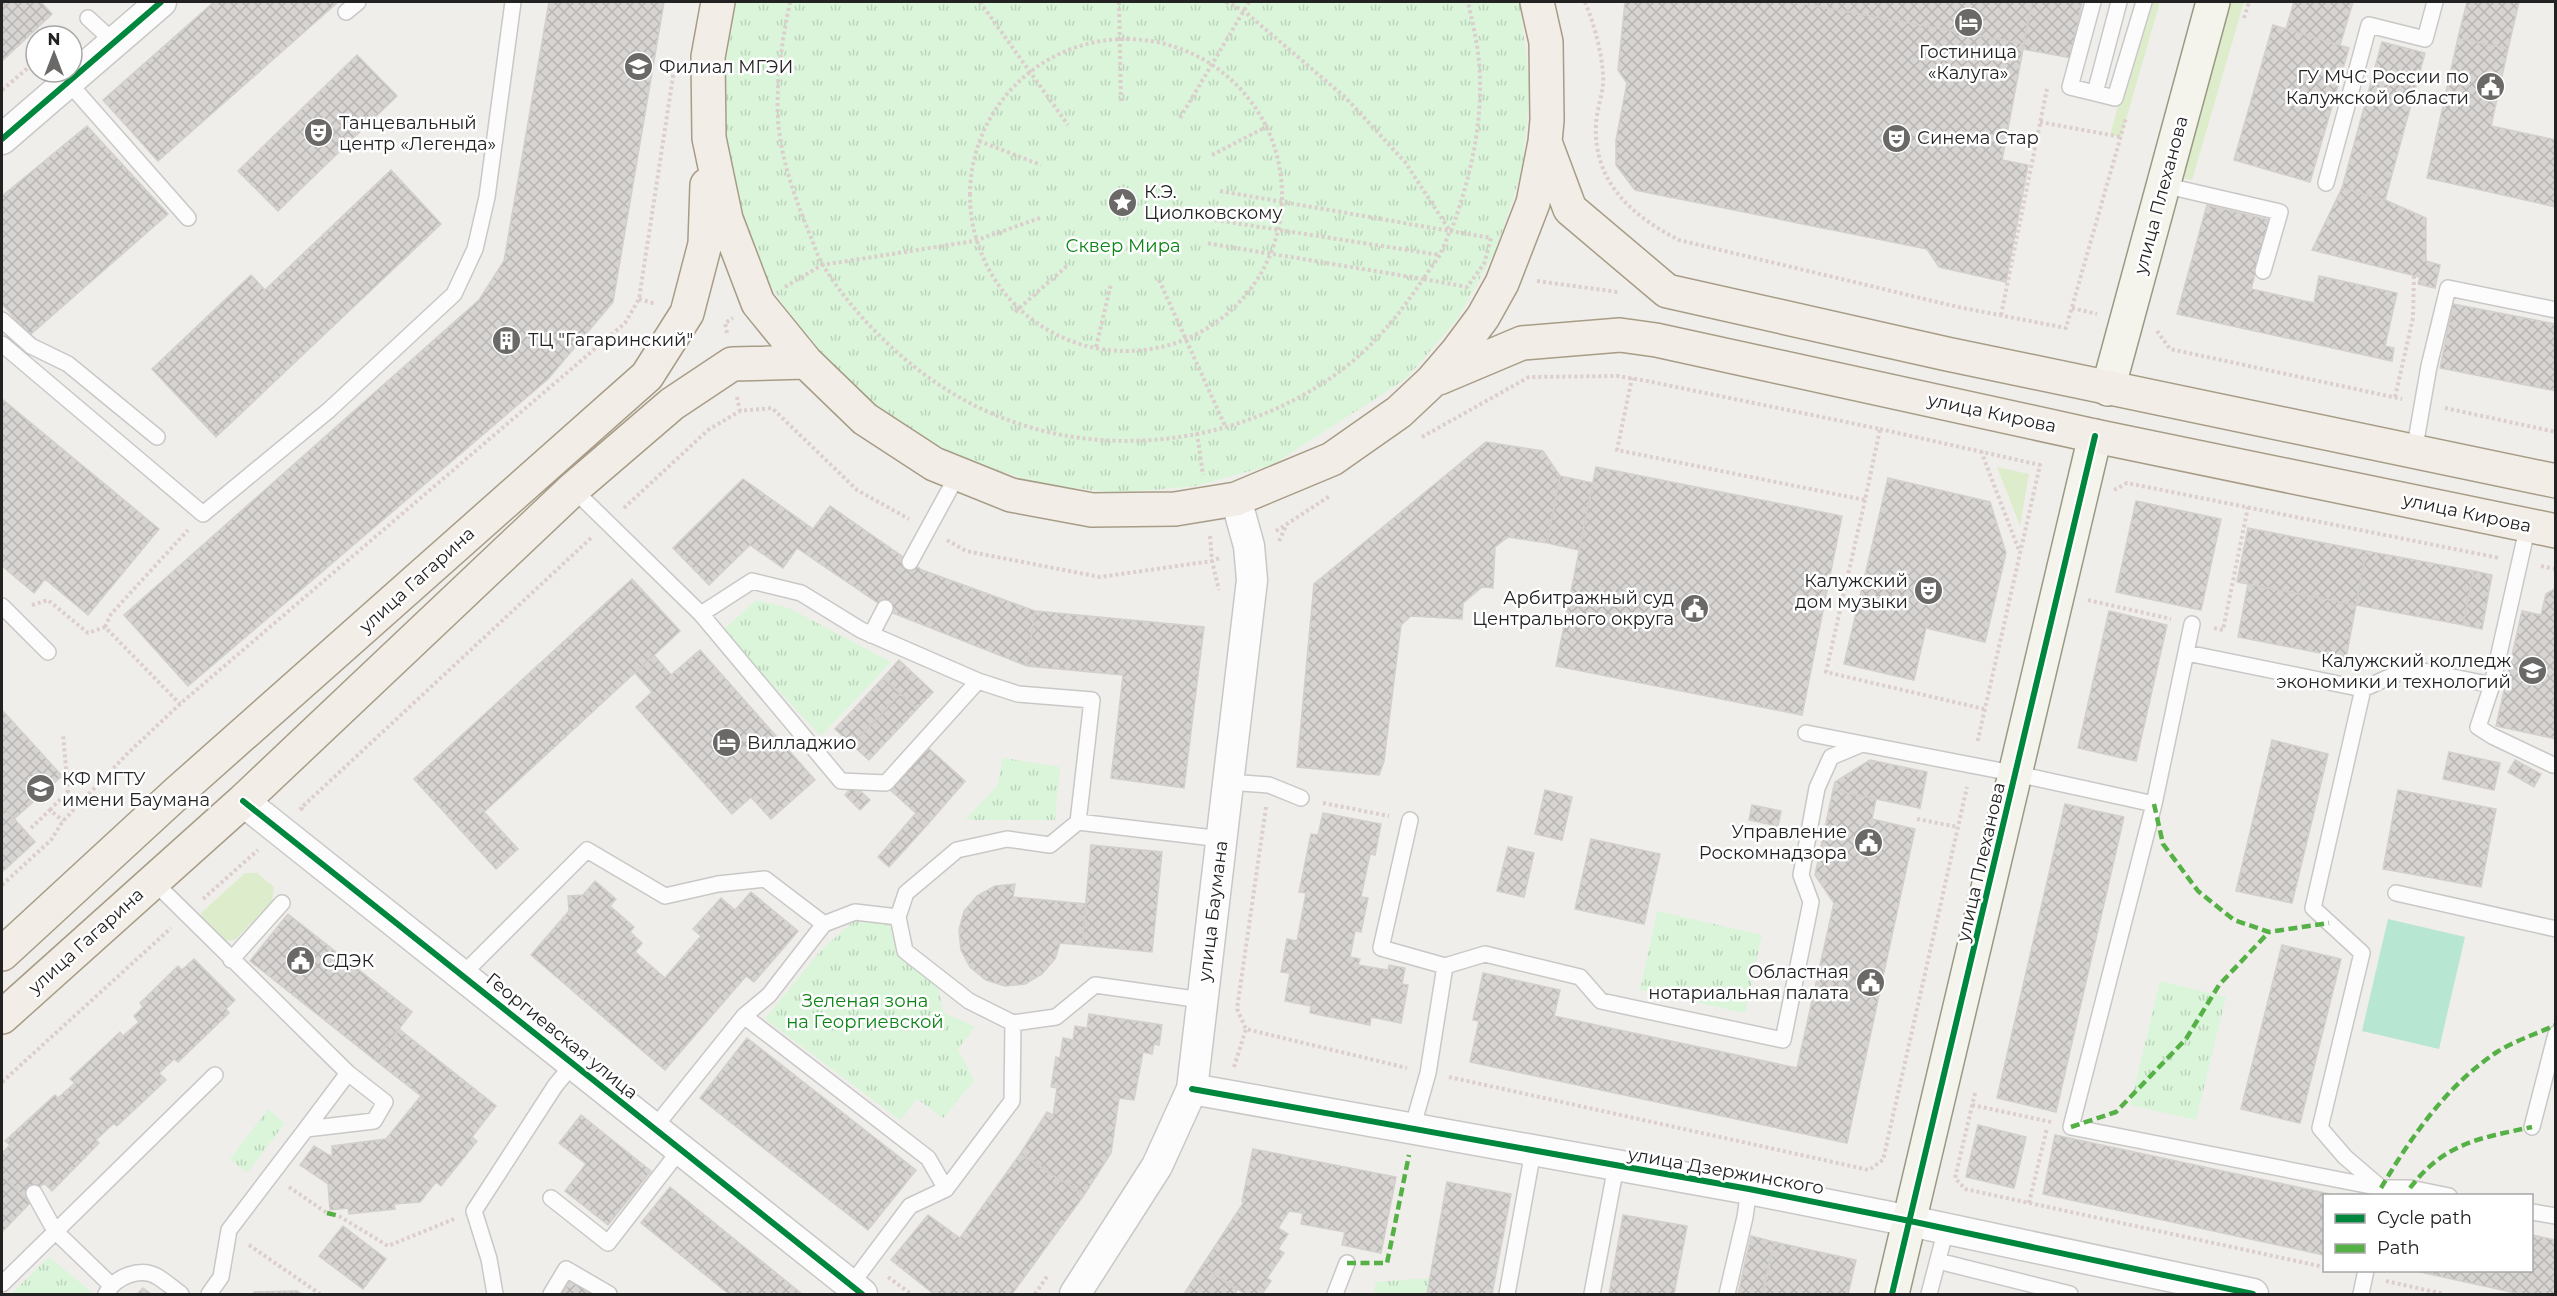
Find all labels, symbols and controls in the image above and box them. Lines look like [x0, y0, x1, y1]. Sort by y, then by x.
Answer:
hotel icon: Гостиница «Калуга» [1952, 7, 1984, 39]
north arrow [24, 24, 84, 84]
text: N [48, 30, 60, 49]
place label: Гостиница «Калуга» [1919, 41, 2017, 84]
school or university icon: Филиал МГЭИ [622, 51, 654, 83]
place label: Филиал МГЭИ [659, 56, 793, 78]
place label: ГУ МЧС России по Калужской области [2286, 66, 2469, 109]
public building icon: ГУ МЧС России по Калужской области [2474, 71, 2506, 103]
place label: Танцевальный центр «Легенда» [339, 112, 496, 155]
street label: улица Плеханова [2129, 114, 2193, 277]
theatre icon: Танцевальный центр «Легенда» [302, 117, 334, 149]
theatre icon: Синема Стар [1880, 122, 1912, 154]
place label: Синема Стар [1917, 127, 2039, 149]
place label: К.Э. Циолковскому [1144, 181, 1283, 224]
place icon: К.Э. Циолковскому [1107, 186, 1139, 218]
park label: Сквер Мира [1066, 235, 1180, 257]
building icon: ТЦ "Гагаринский" [491, 324, 523, 356]
place label: ТЦ "Гагаринский" [528, 329, 693, 351]
street label: улица Кирова [1925, 388, 2058, 437]
street label: улица Кирова [2400, 488, 2533, 537]
street label: улица Гагарина [354, 522, 479, 638]
place label: Калужский дом музыки [1795, 570, 1908, 613]
theatre icon: Калужский дом музыки [1913, 575, 1945, 607]
place label: Арбитражный суд Центрального округа [1472, 587, 1674, 630]
public building icon: Арбитражный суд Центрального округа [1679, 592, 1711, 624]
place label: Калужский колледж экономики и технологий [2276, 650, 2511, 693]
school or university icon: Калужский колледж экономики и технологий [2516, 655, 2548, 687]
hotel icon: Вилладжио [710, 727, 742, 759]
place label: Вилладжио [747, 732, 857, 754]
place label: КФ МГТУ имени Баумана [62, 768, 210, 811]
school or university icon: КФ МГТУ имени Баумана [25, 773, 57, 805]
street label: улица Плеханова [1952, 780, 2010, 945]
place label: Управление Роскомнадзора [1699, 821, 1847, 864]
public building icon: Управление Роскомнадзора [1852, 826, 1884, 858]
street label: улица Баумана [1193, 839, 1233, 984]
street label: улица Гагарина [23, 883, 148, 999]
public building icon: СДЭК [285, 945, 317, 977]
place label: СДЭК [322, 950, 375, 972]
place label: Областная нотариальная палата [1648, 961, 1849, 1004]
public building icon: Областная нотариальная палата [1854, 966, 1886, 998]
street label: Георгиевская улица [482, 968, 642, 1104]
park label: Зеленая зона на Георгиевской [786, 990, 944, 1033]
street label: улица Дзержинского [1625, 1143, 1826, 1199]
legend [2323, 1194, 2533, 1272]
text: Cycle path [2377, 1207, 2472, 1229]
text: Path [2377, 1237, 2420, 1259]

